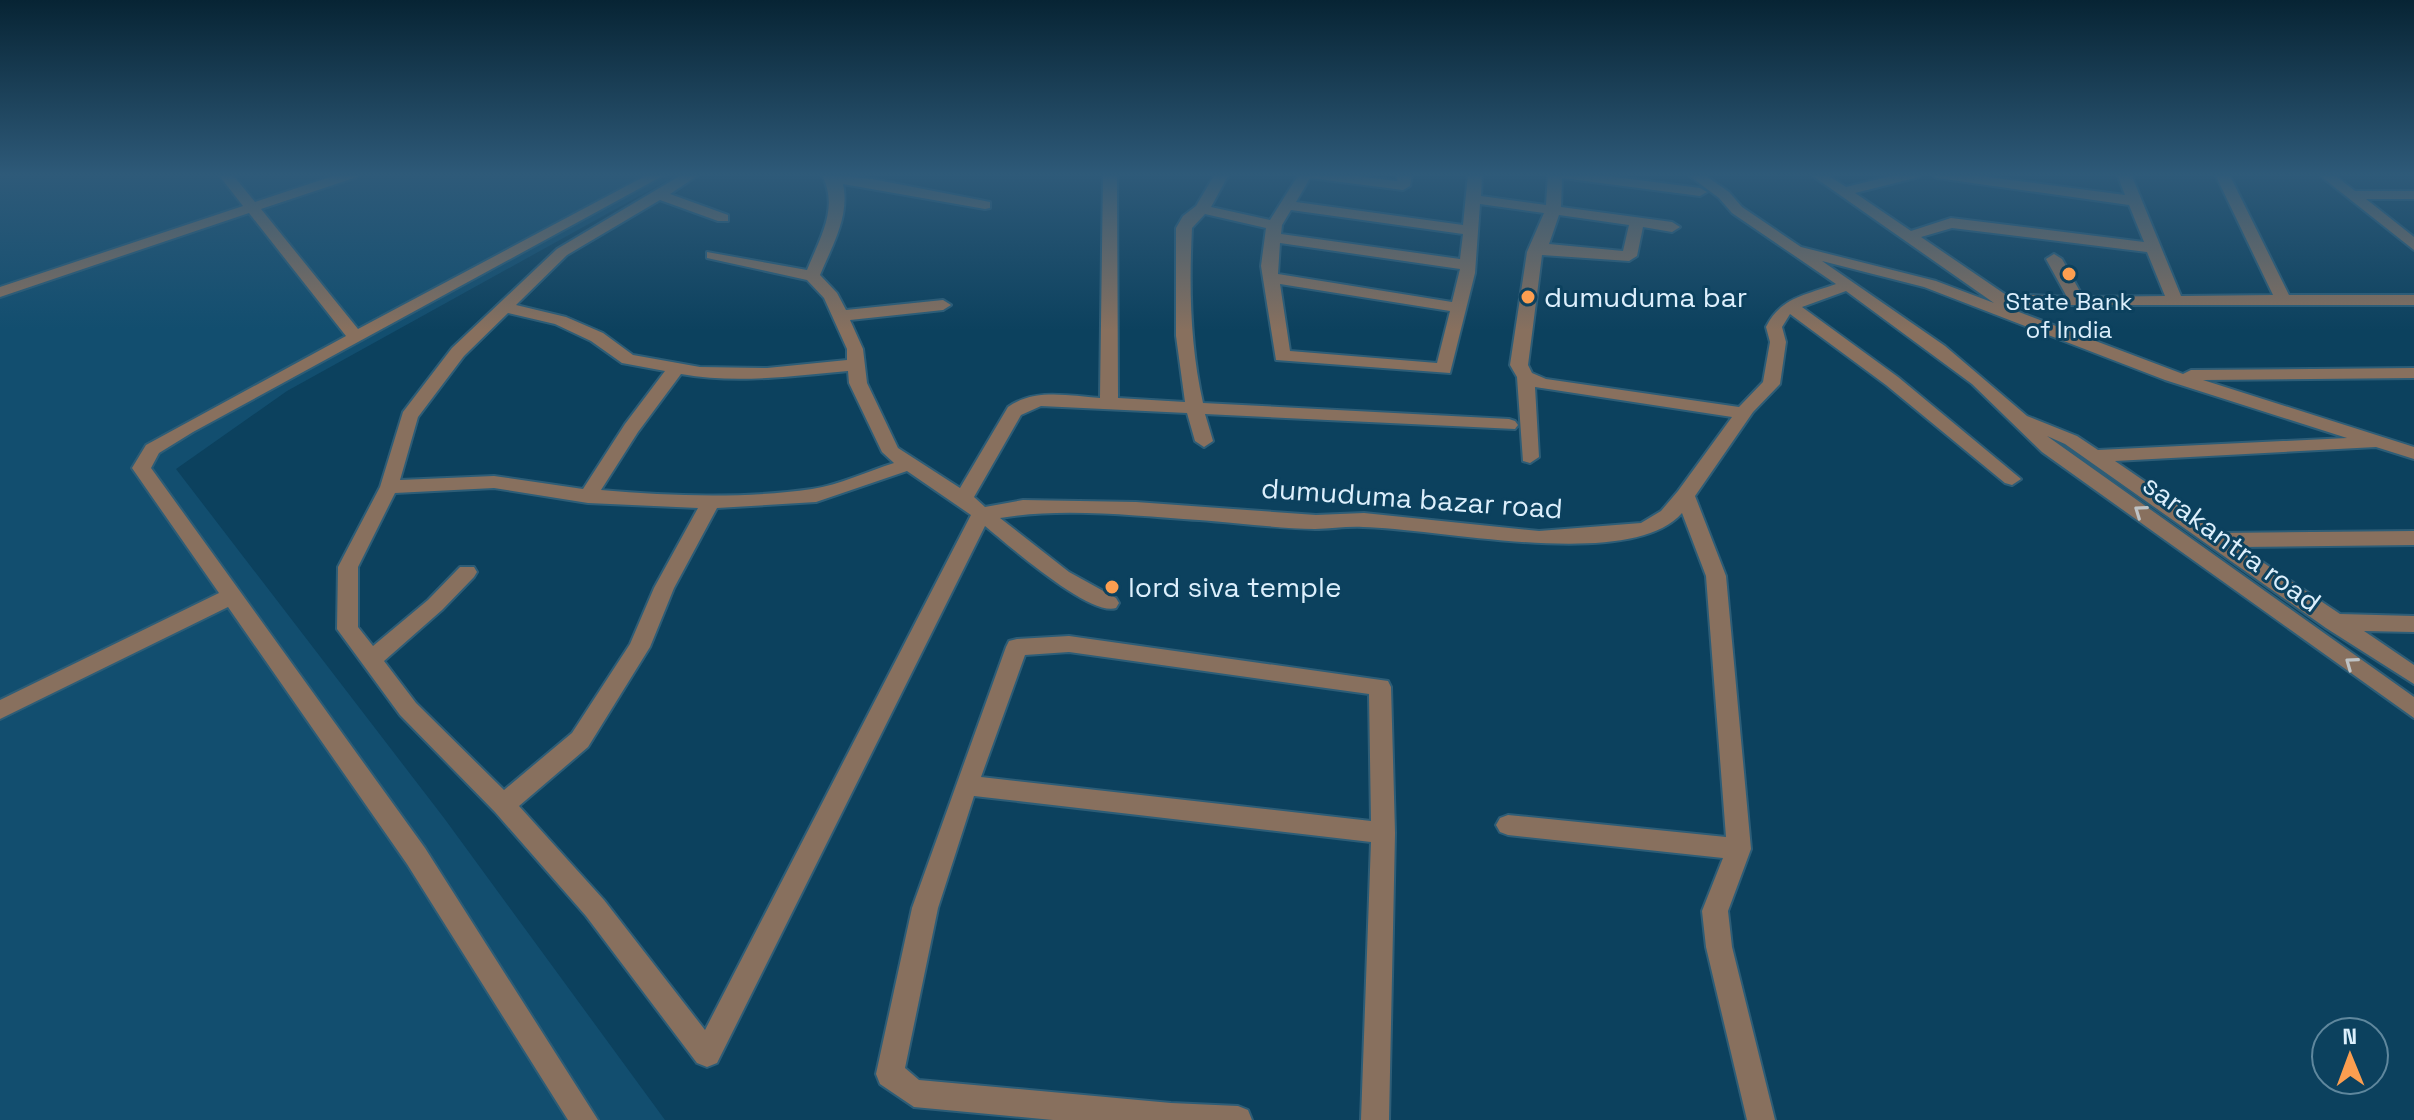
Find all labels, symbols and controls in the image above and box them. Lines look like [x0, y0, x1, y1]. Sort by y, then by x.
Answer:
marker: State Bank of India [2060, 265, 2078, 283]
place label: dumuduma bar [1544, 279, 1747, 315]
place label: State Bank of India [2006, 286, 2133, 345]
marker: dumuduma bar [1519, 288, 1537, 306]
street label: sarakantra road [2136, 466, 2328, 620]
street label: dumuduma bazar road [1260, 469, 1564, 527]
one-way arrow [2134, 506, 2149, 521]
place label: lord siva temple [1128, 569, 1342, 605]
marker: lord siva temple [1103, 578, 1121, 596]
one-way arrow [2345, 658, 2359, 673]
north arrow [2310, 1016, 2390, 1096]
text: N [2342, 1022, 2357, 1050]

